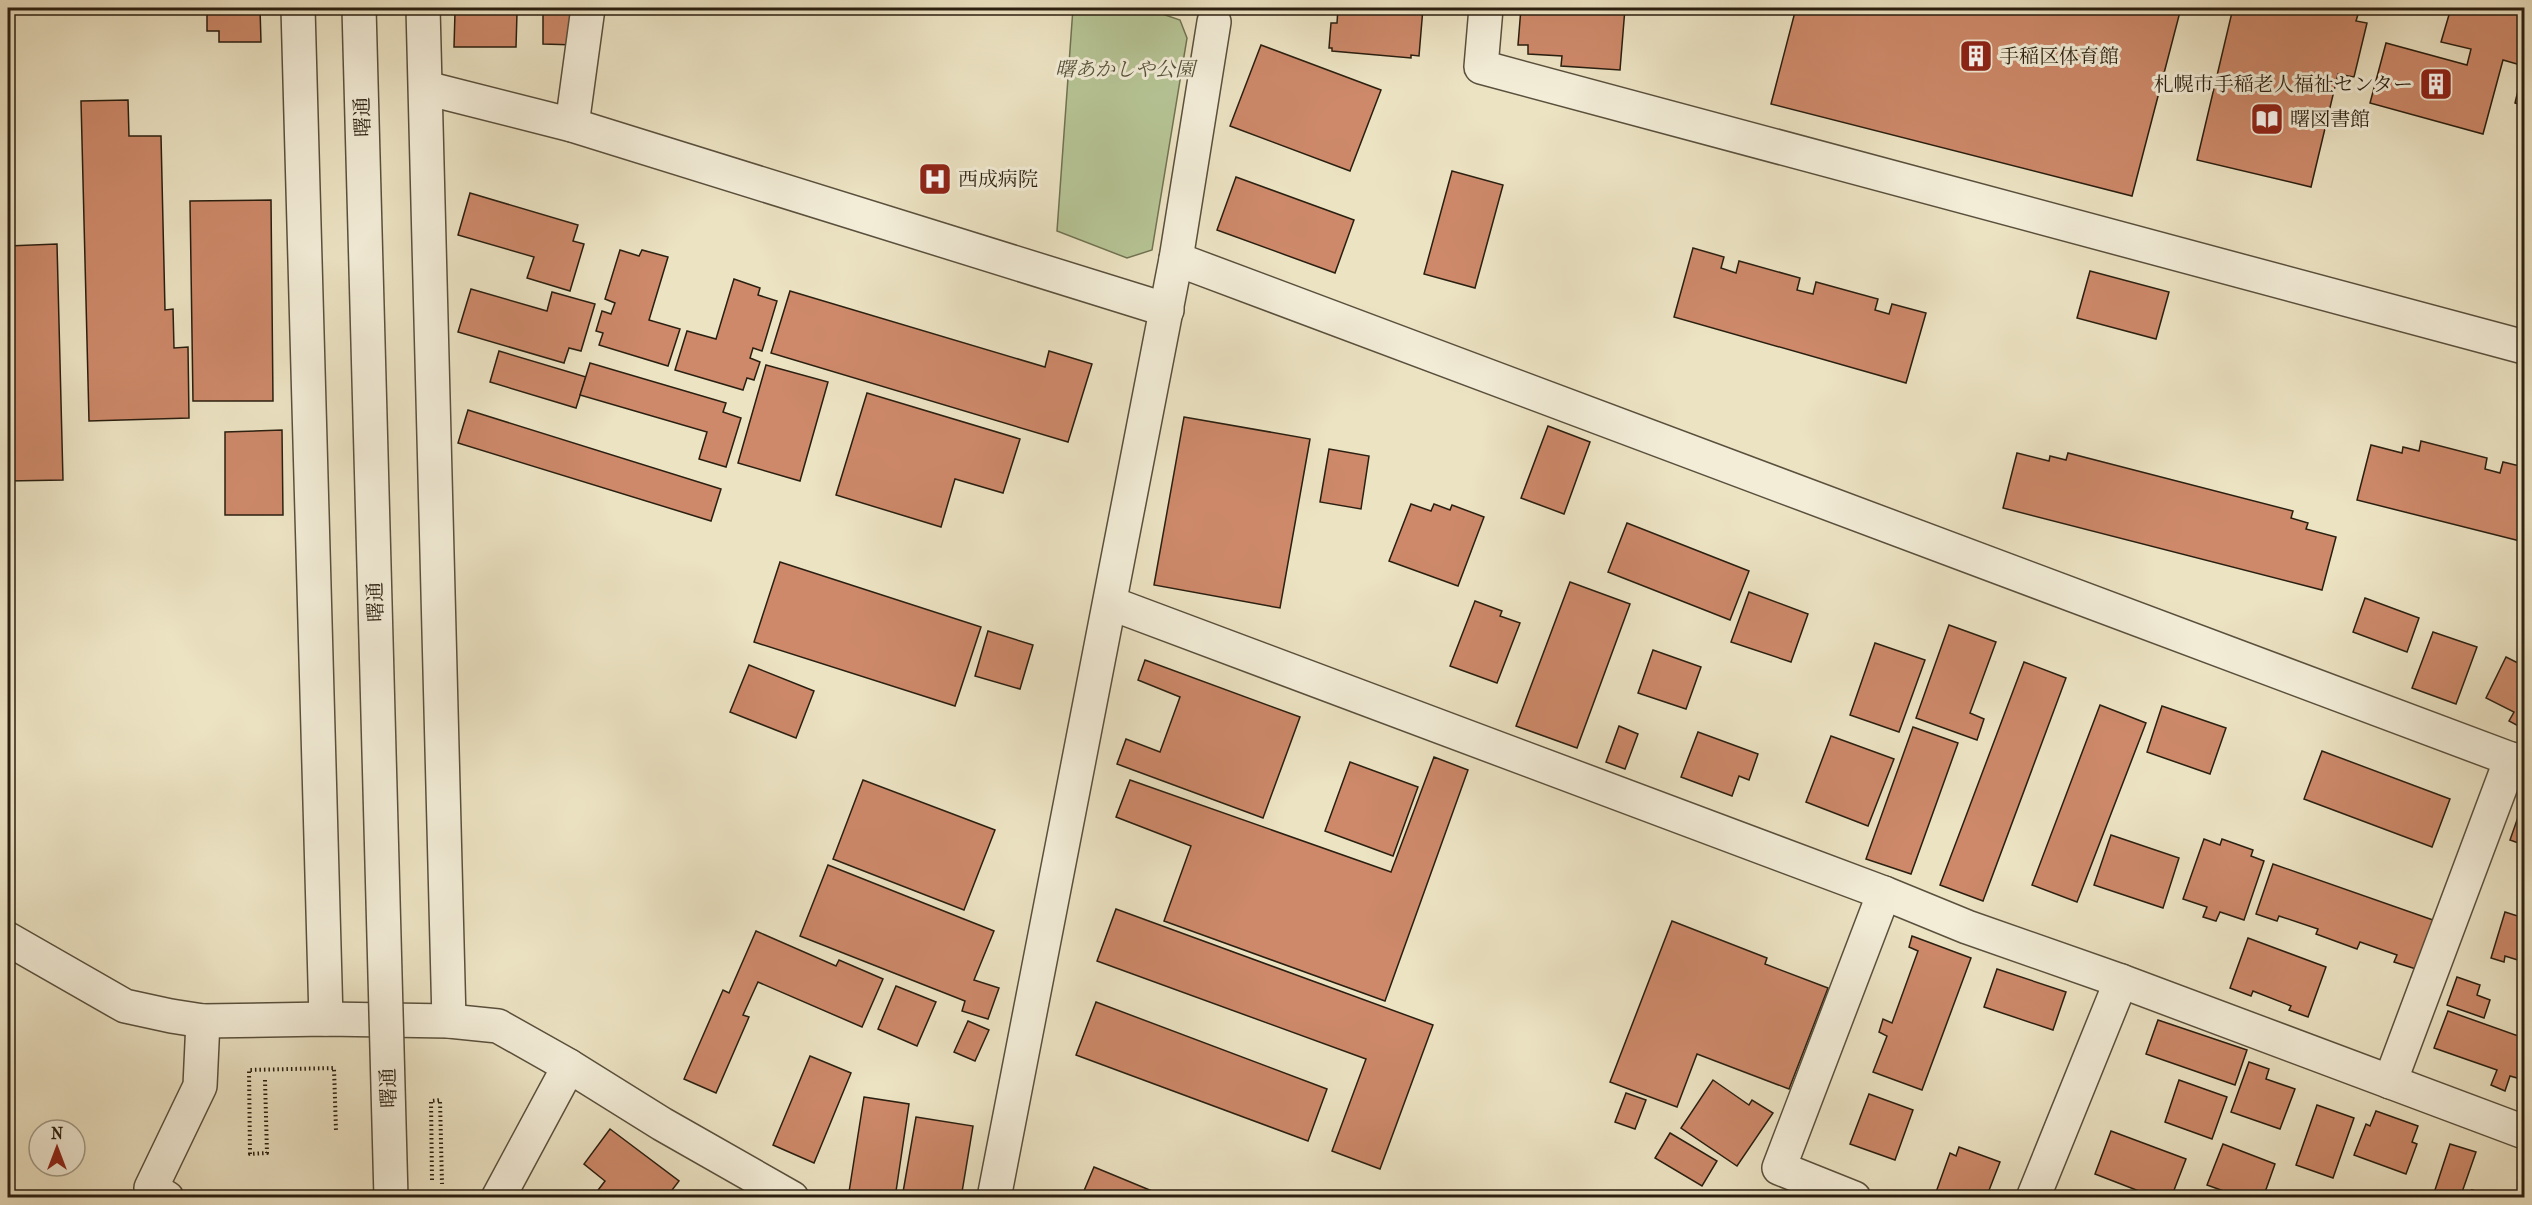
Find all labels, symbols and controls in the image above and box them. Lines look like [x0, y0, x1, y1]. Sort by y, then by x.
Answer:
building icon: 手稲区体育館 [1958, 38, 1994, 74]
place label: 手稲区体育館 [1999, 45, 2119, 68]
park label: 曙あかしや公園 [1055, 58, 1198, 81]
building icon: 札幌市手稲老人福祉センター [2418, 66, 2454, 102]
place label: 札幌市手稲老人福祉センター [2154, 73, 2413, 96]
street label: 曙通 [350, 97, 375, 137]
library icon: 曙図書館 [2249, 101, 2285, 137]
place label: 曙図書館 [2290, 108, 2370, 131]
hospital icon: 西成病院 [917, 161, 953, 197]
place label: 西成病院 [958, 168, 1038, 191]
street label: 曙通 [363, 582, 388, 622]
street label: 曙通 [376, 1068, 401, 1108]
north arrow [27, 1118, 87, 1178]
text: N [51, 1124, 64, 1143]

